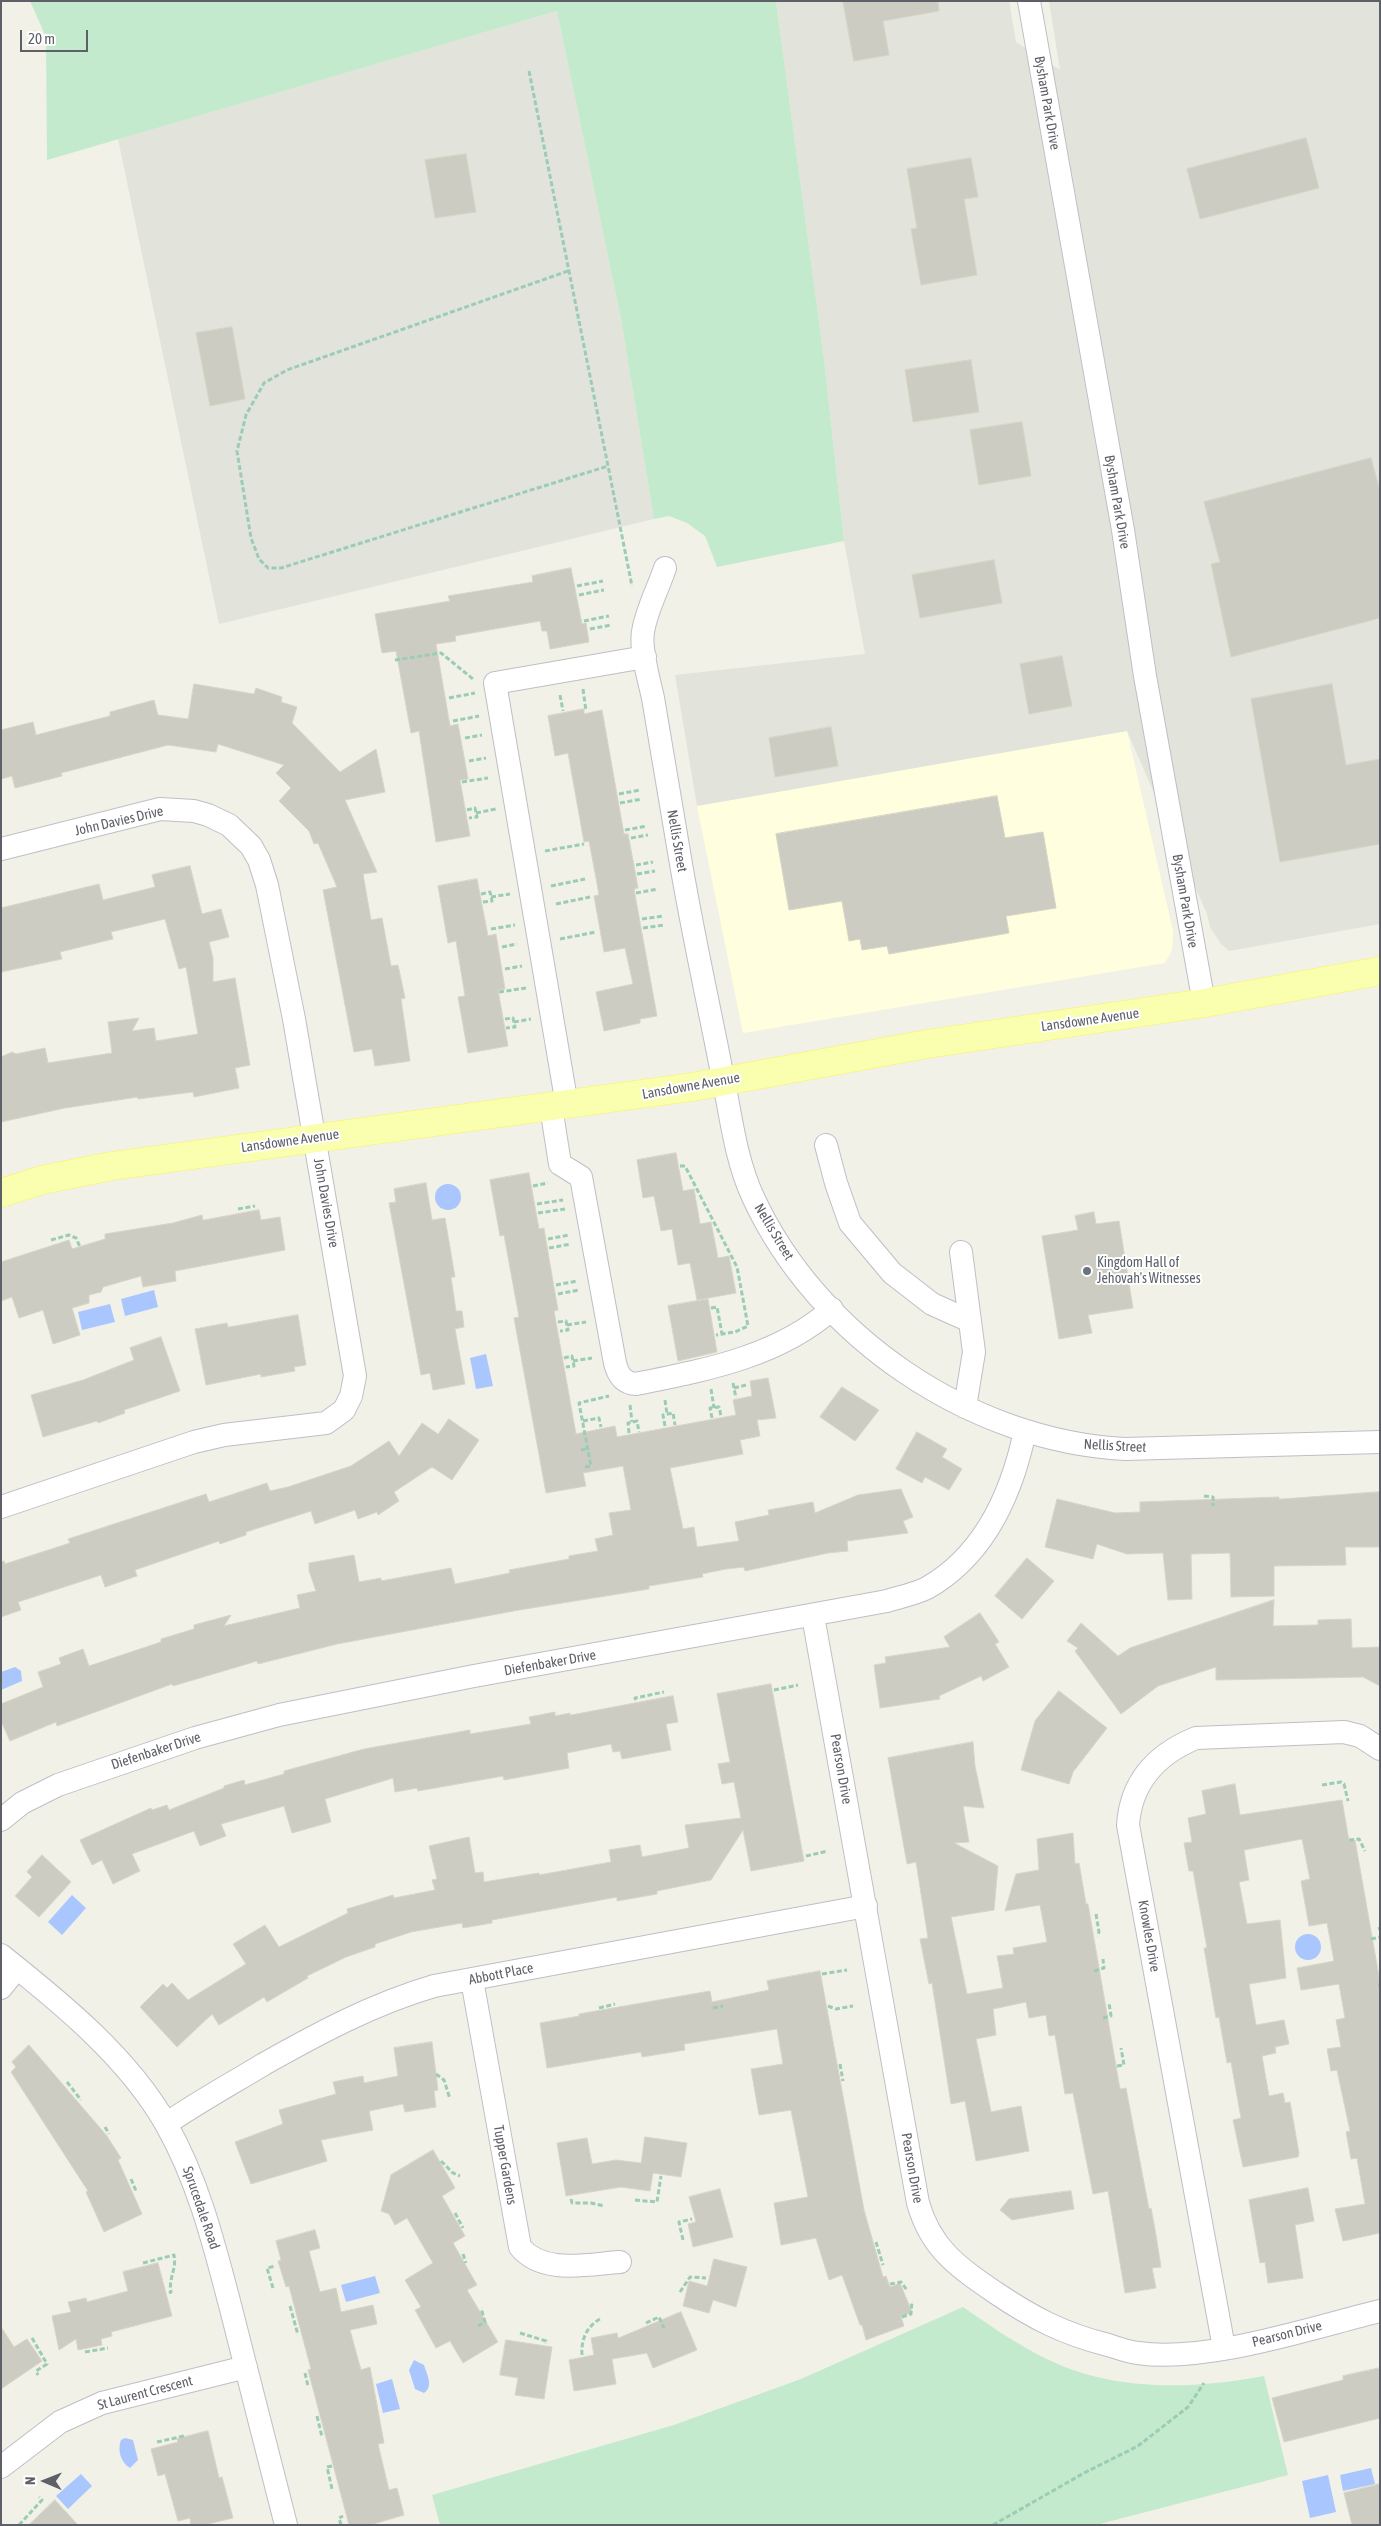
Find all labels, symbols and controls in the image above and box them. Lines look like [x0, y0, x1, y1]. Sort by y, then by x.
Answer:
scale bar [22, 20, 90, 52]
text: 20 m [28, 30, 55, 47]
street label: Bysham Park Drive [1030, 55, 1064, 151]
street label: Bysham Park Drive [1100, 454, 1134, 550]
street label: John Davies Drive [73, 803, 165, 839]
street label: Nellis Street [663, 809, 691, 873]
street label: Bysham Park Drive [1168, 853, 1202, 949]
street label: Lansdowne Avenue [1040, 1005, 1140, 1035]
street label: Lansdowne Avenue [641, 1069, 741, 1103]
street label: Lansdowne Avenue [240, 1126, 340, 1156]
street label: John Davies Drive [310, 1157, 342, 1249]
street label: Nellis Street [751, 1201, 797, 1263]
place label: Kingdom Hall of Jehovah's Witnesses [1097, 1255, 1201, 1288]
marker: Kingdom Hall of Jehovah's Witnesses [1081, 1265, 1093, 1277]
street label: Nellis Street [1083, 1436, 1147, 1456]
street label: Diefenbaker Drive [503, 1647, 597, 1679]
street label: Diefenbaker Drive [109, 1729, 203, 1773]
street label: Pearson Drive [827, 1733, 855, 1805]
street label: Knowles Drive [1134, 1899, 1164, 1973]
street label: Abbott Place [467, 1960, 535, 1988]
street label: Tupper Gardens [490, 2124, 520, 2206]
street label: Pearson Drive [898, 2132, 926, 2204]
street label: Sprucedale Road [179, 2164, 223, 2252]
street label: Pearson Drive [1250, 2317, 1324, 2351]
street label: St Laurent Crescent [96, 2372, 194, 2414]
north arrow [20, 2456, 70, 2506]
text: N [22, 2476, 38, 2485]

